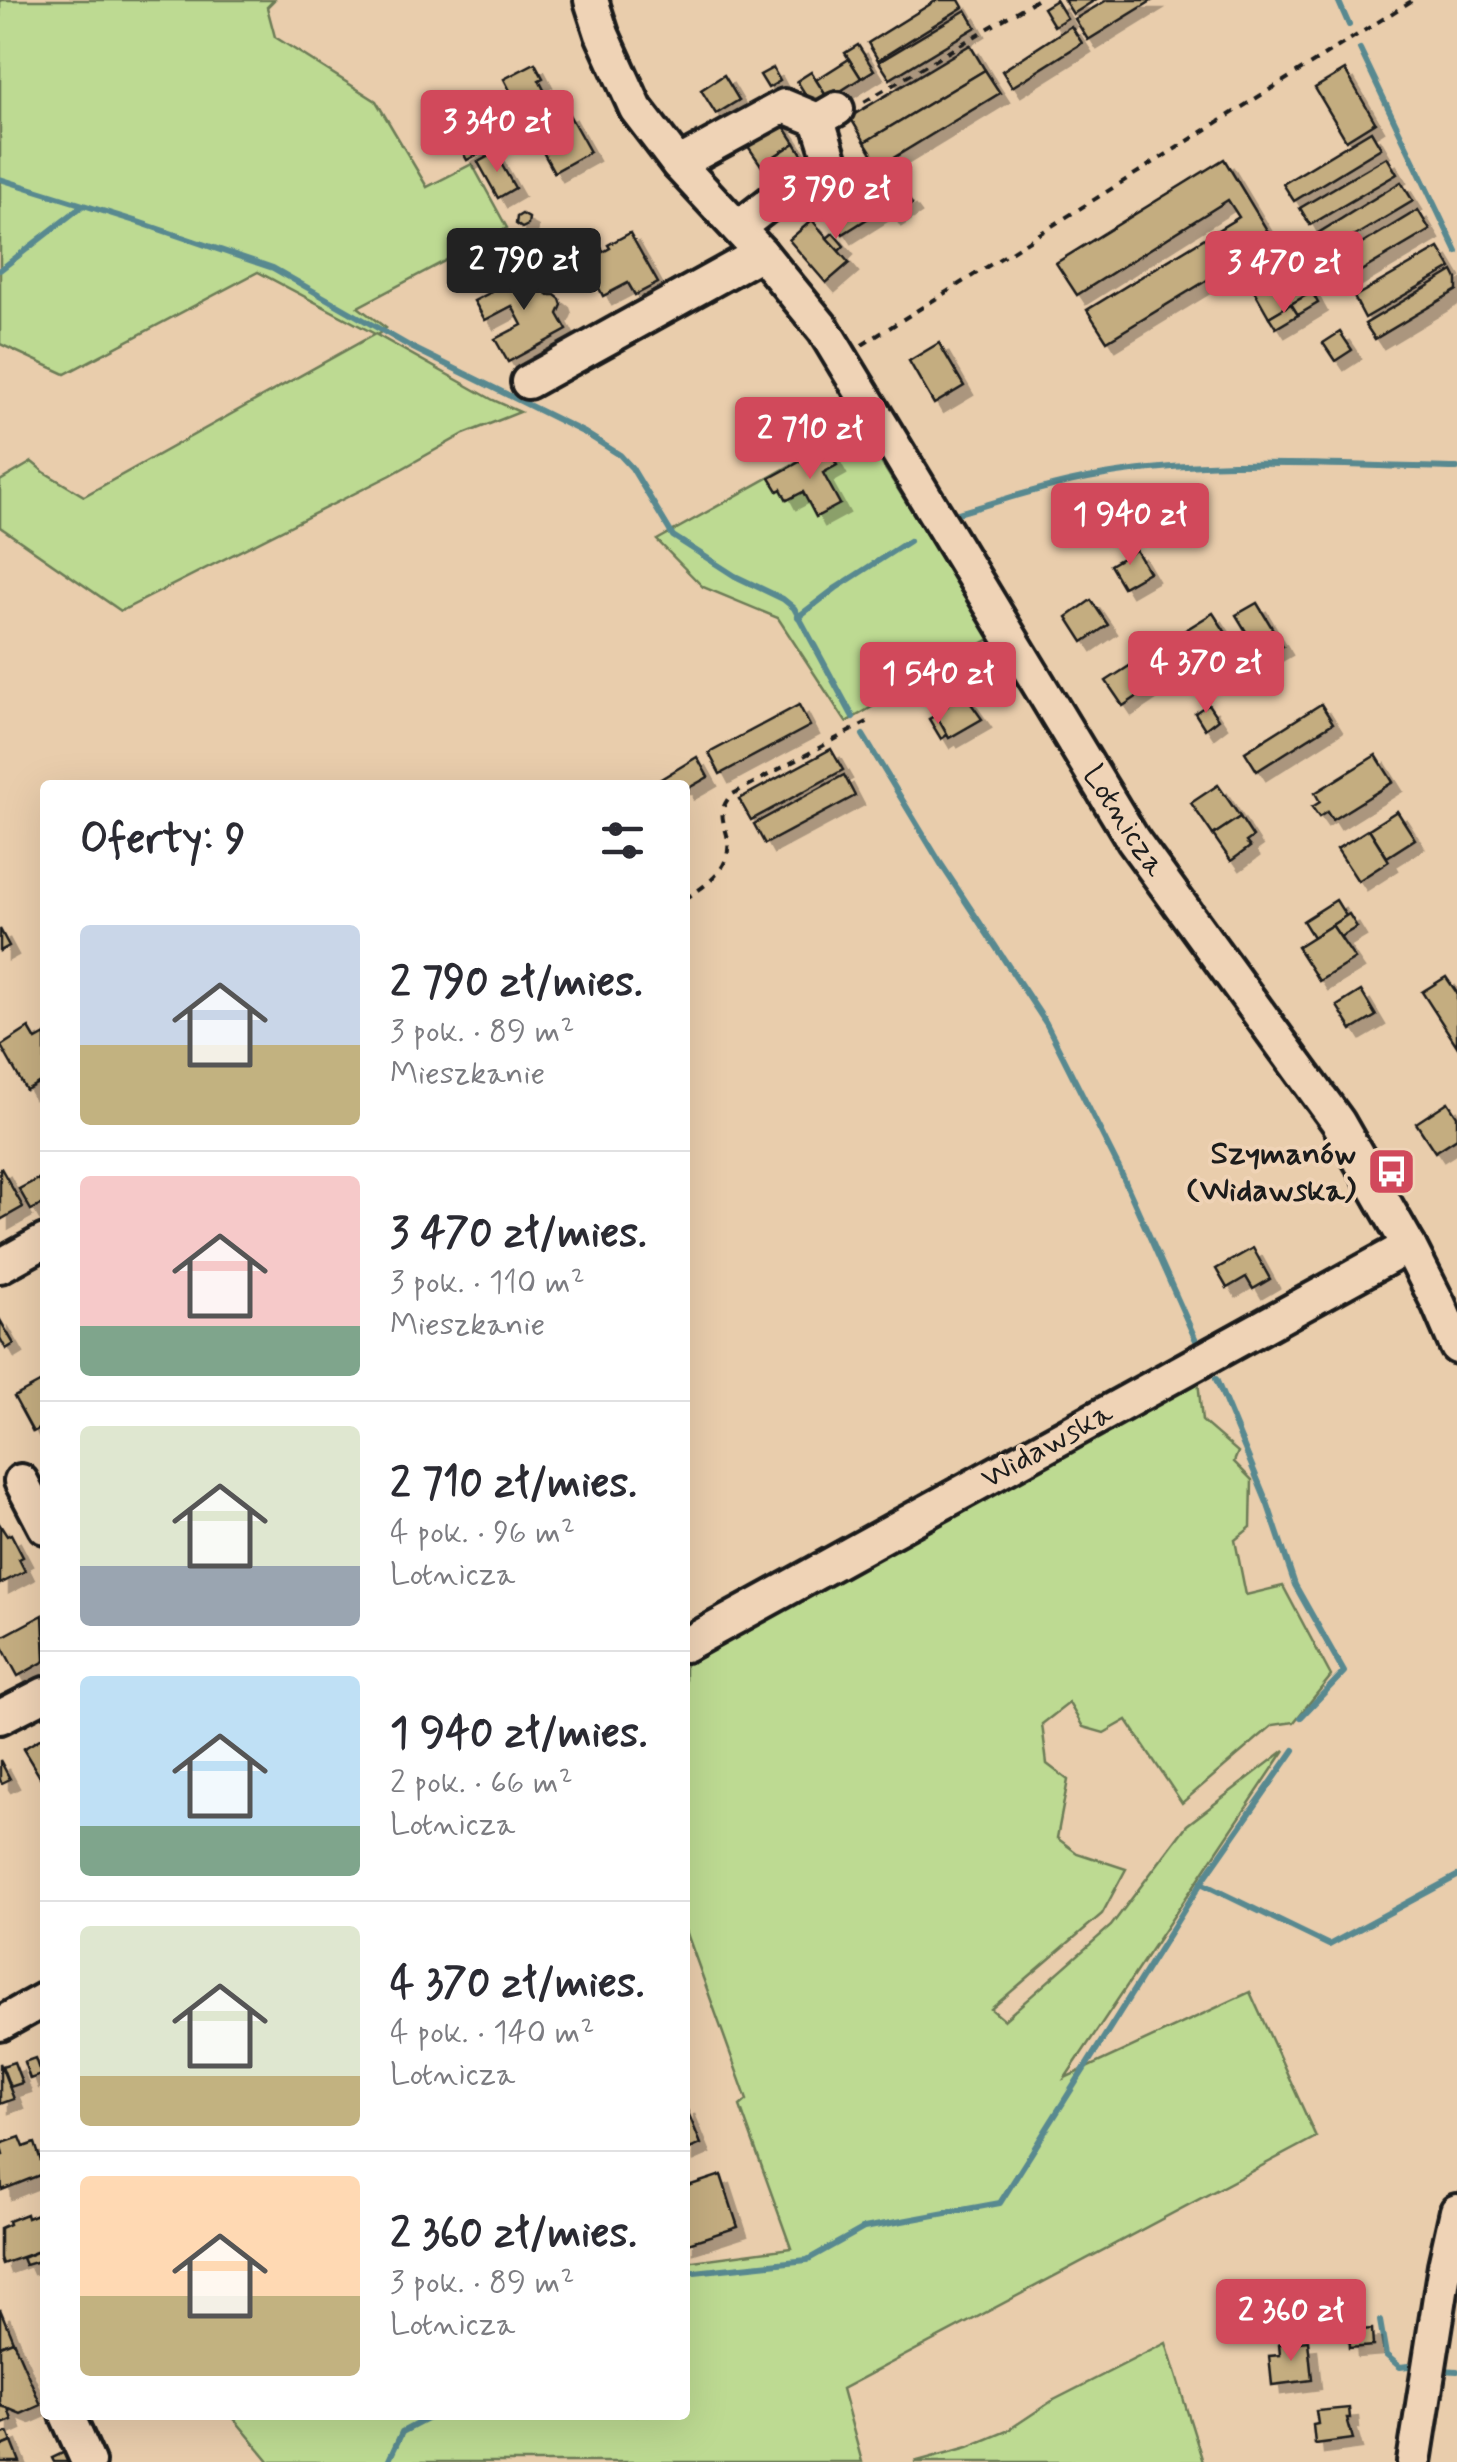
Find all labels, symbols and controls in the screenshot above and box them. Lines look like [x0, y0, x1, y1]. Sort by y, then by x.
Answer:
pin: 3 340 zł [394, 90, 600, 175]
text: 3 340 zł [443, 101, 551, 143]
pin: 3 790 zł [733, 157, 939, 242]
text: 3 790 zł [781, 168, 891, 210]
pin: 2 790 zł [421, 228, 627, 313]
pin: 3 470 zł [1181, 231, 1387, 316]
text: 2 790 zł [469, 239, 579, 281]
text: 3 470 zł [1227, 242, 1341, 284]
pin: 2 710 zł [707, 397, 913, 482]
text: 2 710 zł [757, 408, 863, 450]
pin: 1 940 zł [1027, 483, 1233, 568]
text: 1 940 zł [1073, 494, 1187, 536]
pin: 4 370 zł [1103, 631, 1309, 716]
pin: 1 540 zł [835, 642, 1041, 727]
text: 4 370 zł [1150, 642, 1262, 684]
text: 1 540 zł [882, 653, 994, 695]
street label: Lotnicza [1072, 757, 1176, 886]
text: Oferty: 9 [80, 813, 246, 868]
icon: filters [595, 813, 650, 868]
text: 2 790 zł/mies. [390, 956, 643, 1011]
icon: home [160, 965, 280, 1085]
text: 3 pok. · 89 m² [390, 1011, 574, 1053]
text: Mieszkanie [390, 1053, 545, 1095]
place label: Szymanów (Widawska) [1186, 1133, 1357, 1212]
bus stop icon: Szymanów (Widawska) [1365, 1146, 1417, 1198]
text: 3 470 zł/mies. [390, 1207, 647, 1262]
icon: home [160, 1216, 280, 1336]
text: 3 pok. · 110 m² [390, 1262, 585, 1304]
text: Mieszkanie [390, 1304, 545, 1346]
street label: Widawska [974, 1392, 1121, 1499]
text: 2 710 zł/mies. [390, 1457, 637, 1512]
icon: home [160, 1466, 280, 1586]
text: 4 pok. · 96 m² [390, 1512, 575, 1554]
text: Lotnicza [390, 1554, 515, 1596]
text: 1 940 zł/mies. [390, 1707, 647, 1762]
icon: home [160, 1716, 280, 1836]
text: 2 pok. · 66 m² [390, 1762, 573, 1804]
text: Lotnicza [390, 1804, 515, 1846]
text: 4 370 zł/mies. [390, 1957, 645, 2012]
icon: home [160, 1966, 280, 2086]
text: 4 pok. · 140 m² [390, 2012, 594, 2054]
text: Lotnicza [390, 2054, 515, 2096]
text: 2 360 zł/mies. [390, 2207, 637, 2262]
icon: home [160, 2216, 280, 2336]
text: 3 pok. · 89 m² [390, 2262, 574, 2304]
pin: 2 360 zł [1188, 2279, 1394, 2364]
text: 2 360 zł [1238, 2290, 1344, 2332]
text: Lotnicza [390, 2304, 515, 2346]

